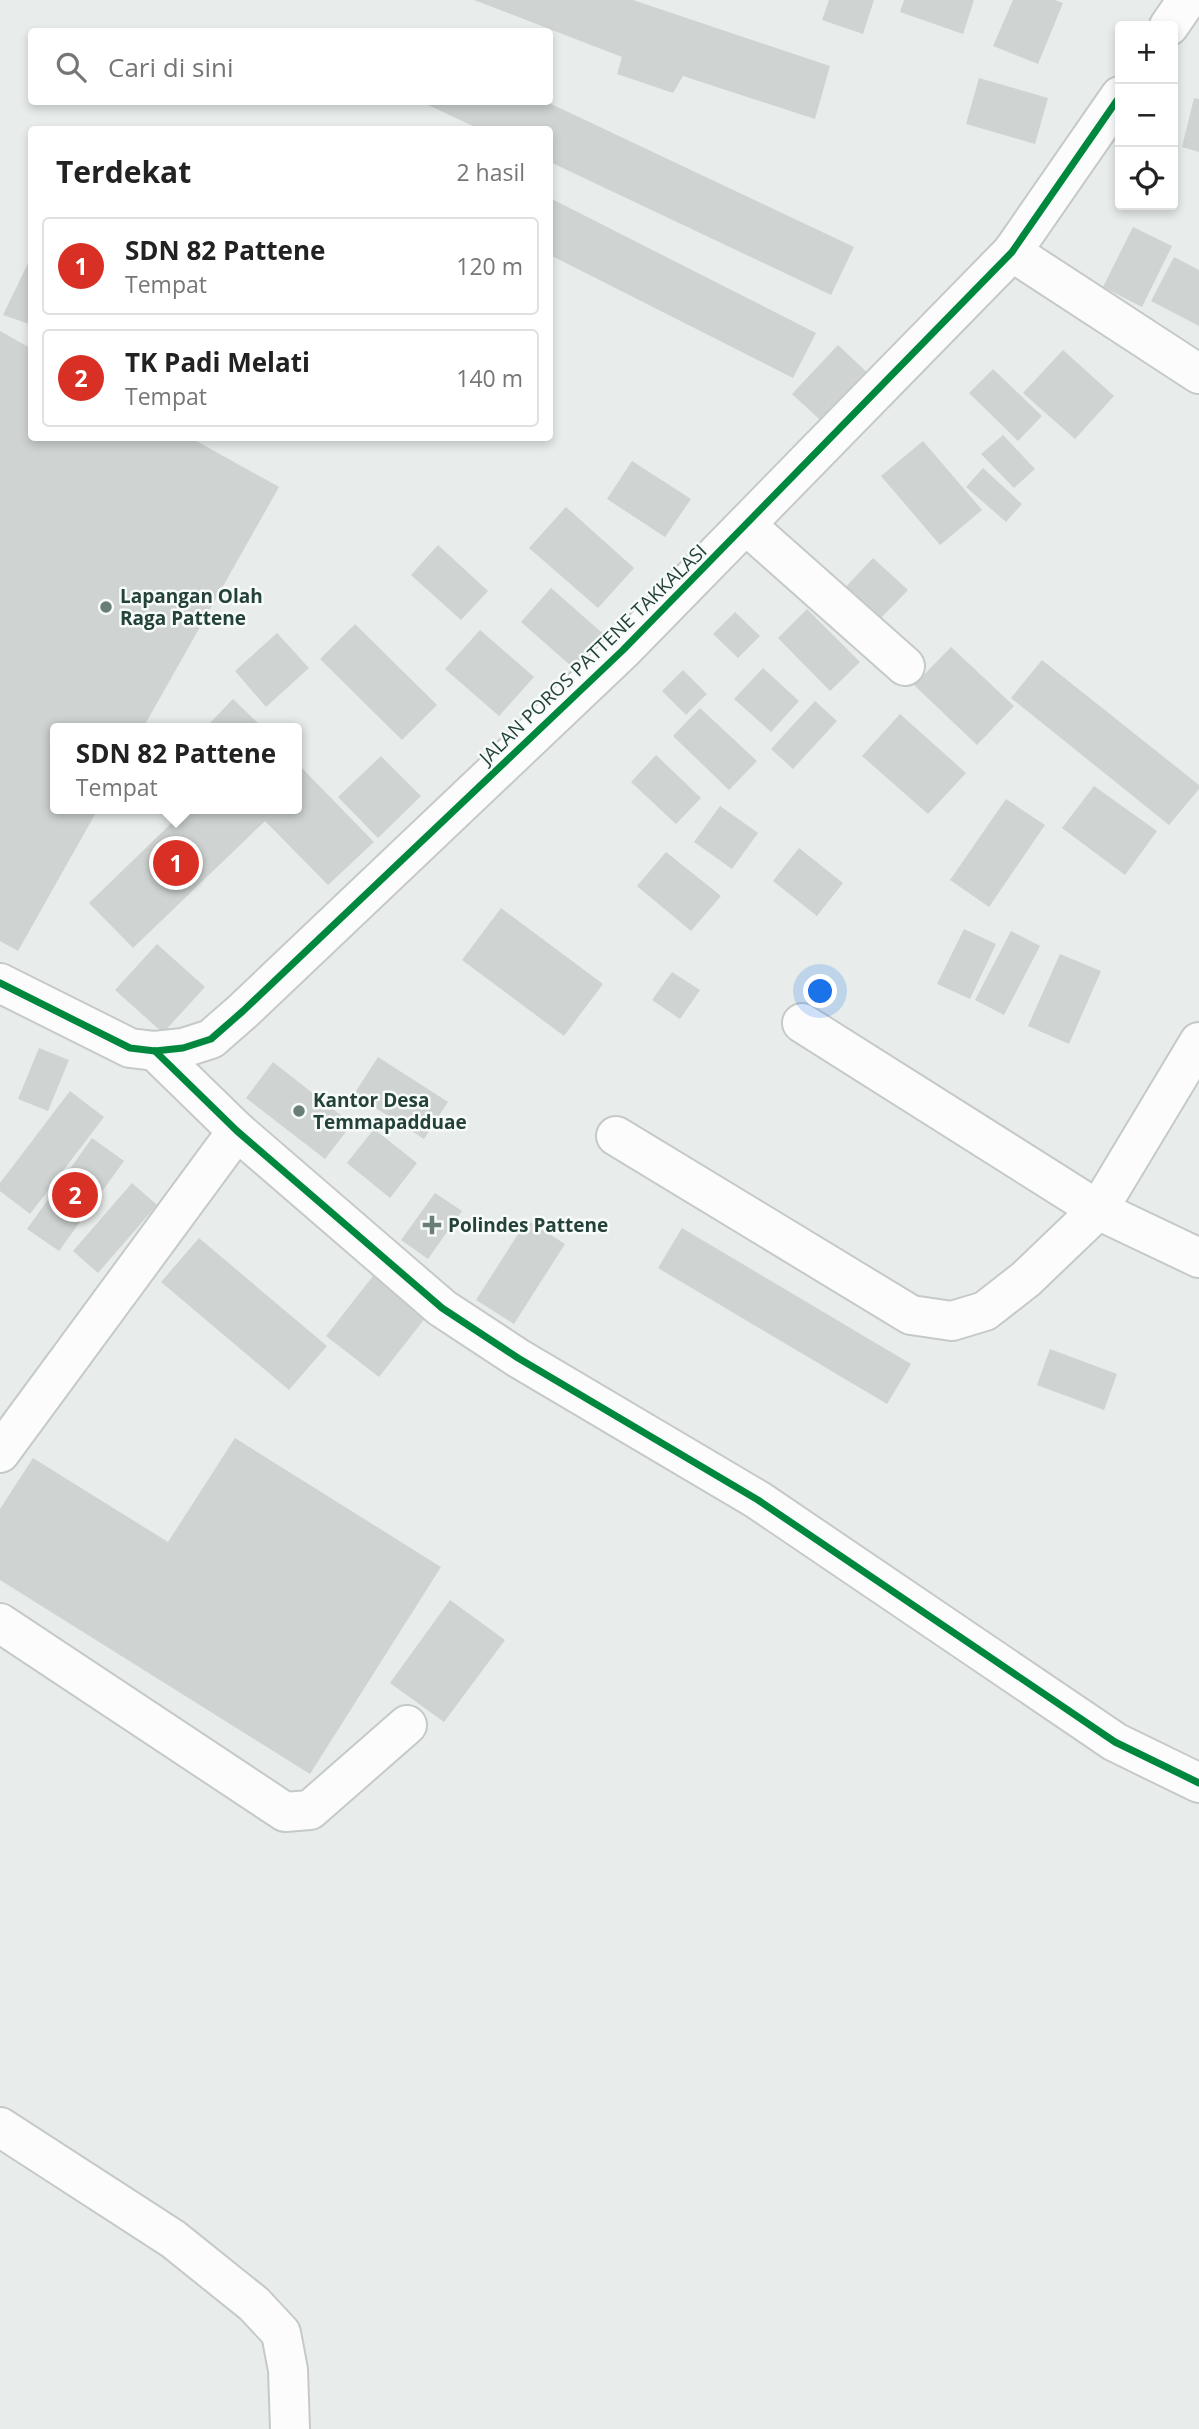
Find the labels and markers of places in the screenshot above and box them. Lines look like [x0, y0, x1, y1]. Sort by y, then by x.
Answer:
place label: Lapangan Olah Raga Pattene [120, 583, 263, 631]
marker: Lapangan Olah Raga Pattene [98, 599, 114, 615]
pin: 1 [153, 837, 199, 889]
place label: Kantor Desa Temmapadduae [313, 1087, 467, 1135]
marker: Kantor Desa Temmapadduae [291, 1103, 307, 1119]
pin: 2 [52, 1169, 98, 1221]
place label: Polindes Pattene [448, 1212, 608, 1238]
marker: Polindes Pattene [422, 1215, 442, 1235]

